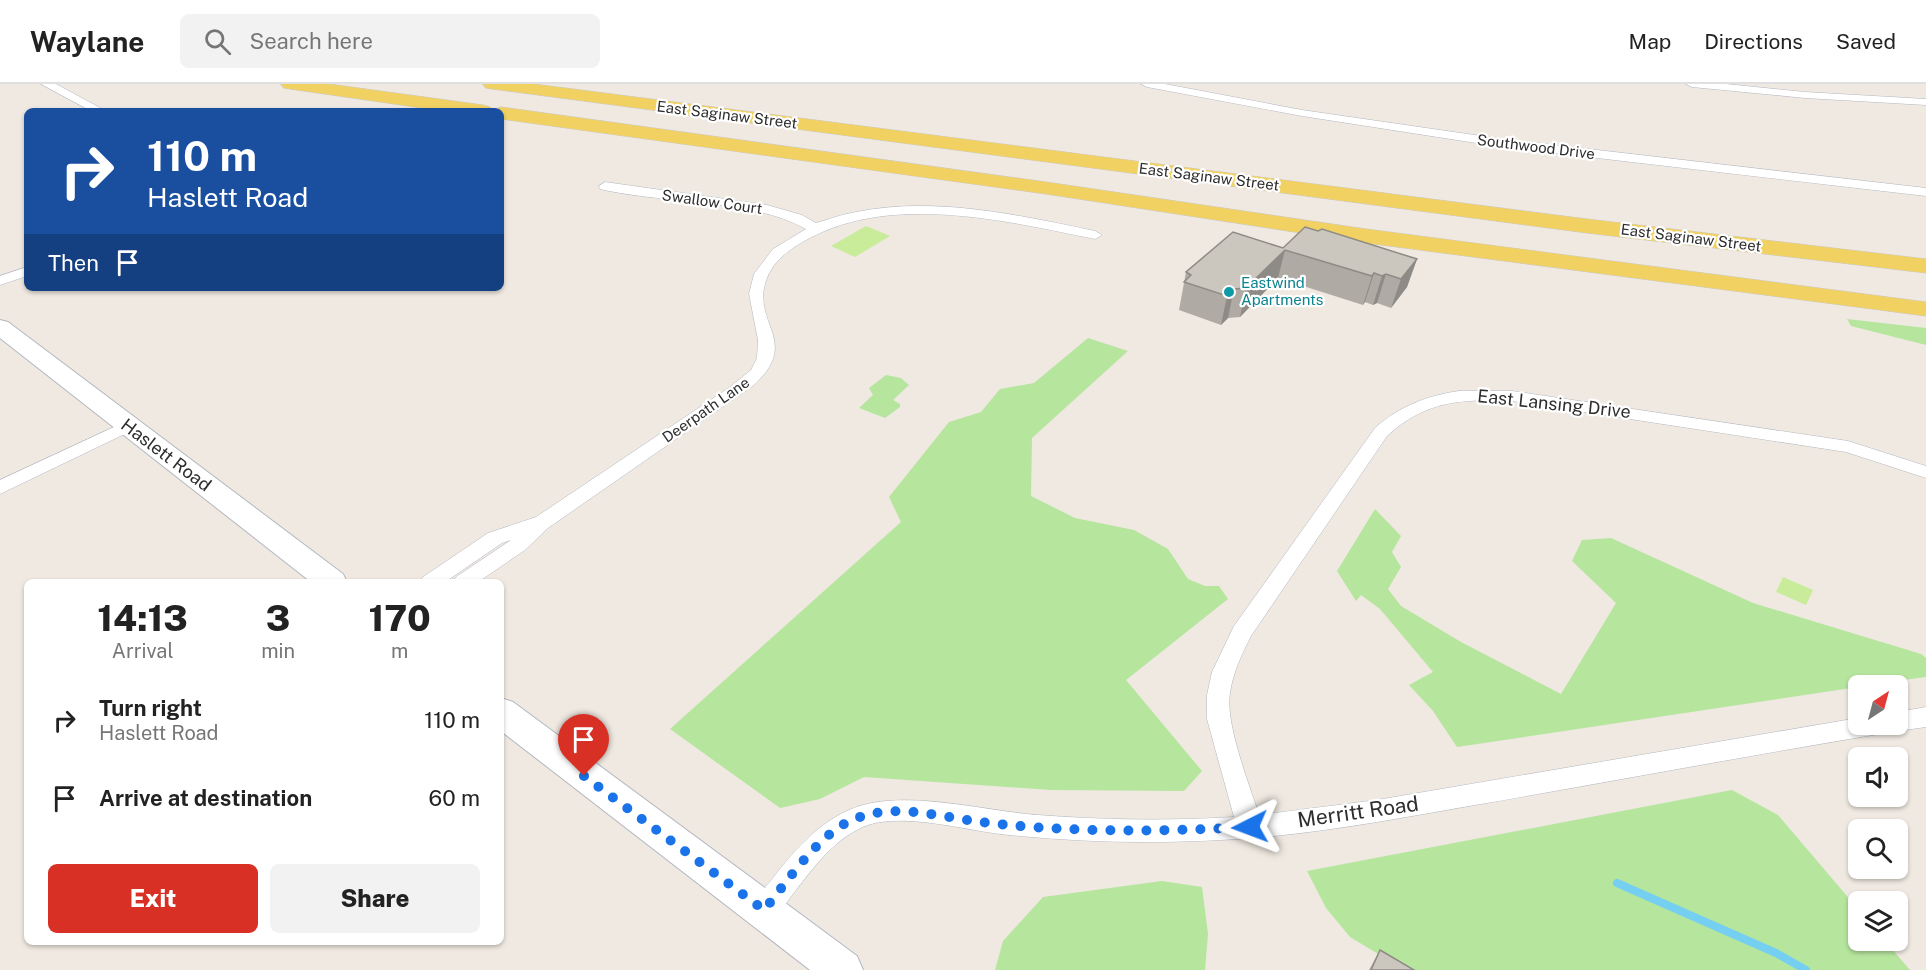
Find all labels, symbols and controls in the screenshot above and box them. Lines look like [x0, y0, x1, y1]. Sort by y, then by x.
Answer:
search box [180, 14, 600, 68]
text: Waylane [30, 25, 144, 58]
icon: search [201, 25, 234, 58]
text: Search here [249, 28, 373, 54]
text: Map [1629, 29, 1671, 54]
text: Directions [1704, 29, 1803, 54]
text: Saved [1836, 29, 1896, 54]
street label: East Saginaw Street [656, 97, 799, 132]
text: 110 m [147, 131, 257, 180]
street label: Southwood Drive [1476, 131, 1596, 162]
icon: right [48, 132, 126, 210]
street label: East Saginaw Street [1138, 159, 1281, 194]
text: Haslett Road [147, 181, 308, 213]
street label: Swallow Court [661, 186, 764, 217]
street label: East Saginaw Street [1620, 220, 1763, 255]
icon: arrive [111, 246, 144, 279]
text: Then [48, 250, 99, 276]
place label: Eastwind Apartments [1241, 274, 1323, 308]
marker: Eastwind Apartments [1222, 285, 1236, 299]
street label: Deerpath Lane [659, 373, 752, 446]
street label: East Lansing Drive [1476, 385, 1632, 422]
street label: Haslett Road [117, 414, 216, 495]
text: 14:13 [97, 597, 188, 639]
text: 3 [266, 597, 290, 639]
text: 170 [368, 597, 431, 639]
text: Arrival [112, 639, 173, 663]
text: min [261, 639, 295, 663]
text: m [391, 639, 408, 663]
north arrow [1848, 675, 1908, 735]
map controls [1848, 675, 1908, 951]
text: Turn right [99, 695, 202, 721]
icon: right [48, 704, 81, 737]
text: 110 m [424, 707, 480, 733]
pin [558, 714, 609, 776]
text: Haslett Road [99, 721, 219, 745]
icon: arrive [567, 723, 600, 756]
button: sound [1848, 747, 1908, 807]
icon: arrive [48, 782, 81, 815]
text: Arrive at destination [99, 785, 312, 811]
text: 60 m [429, 785, 480, 811]
street label: Merritt Road [1296, 791, 1420, 832]
position arrow [1218, 795, 1282, 859]
button: search [1848, 819, 1908, 879]
button: Exit [48, 864, 258, 933]
button: Share [270, 864, 480, 933]
button: layers [1848, 891, 1908, 951]

